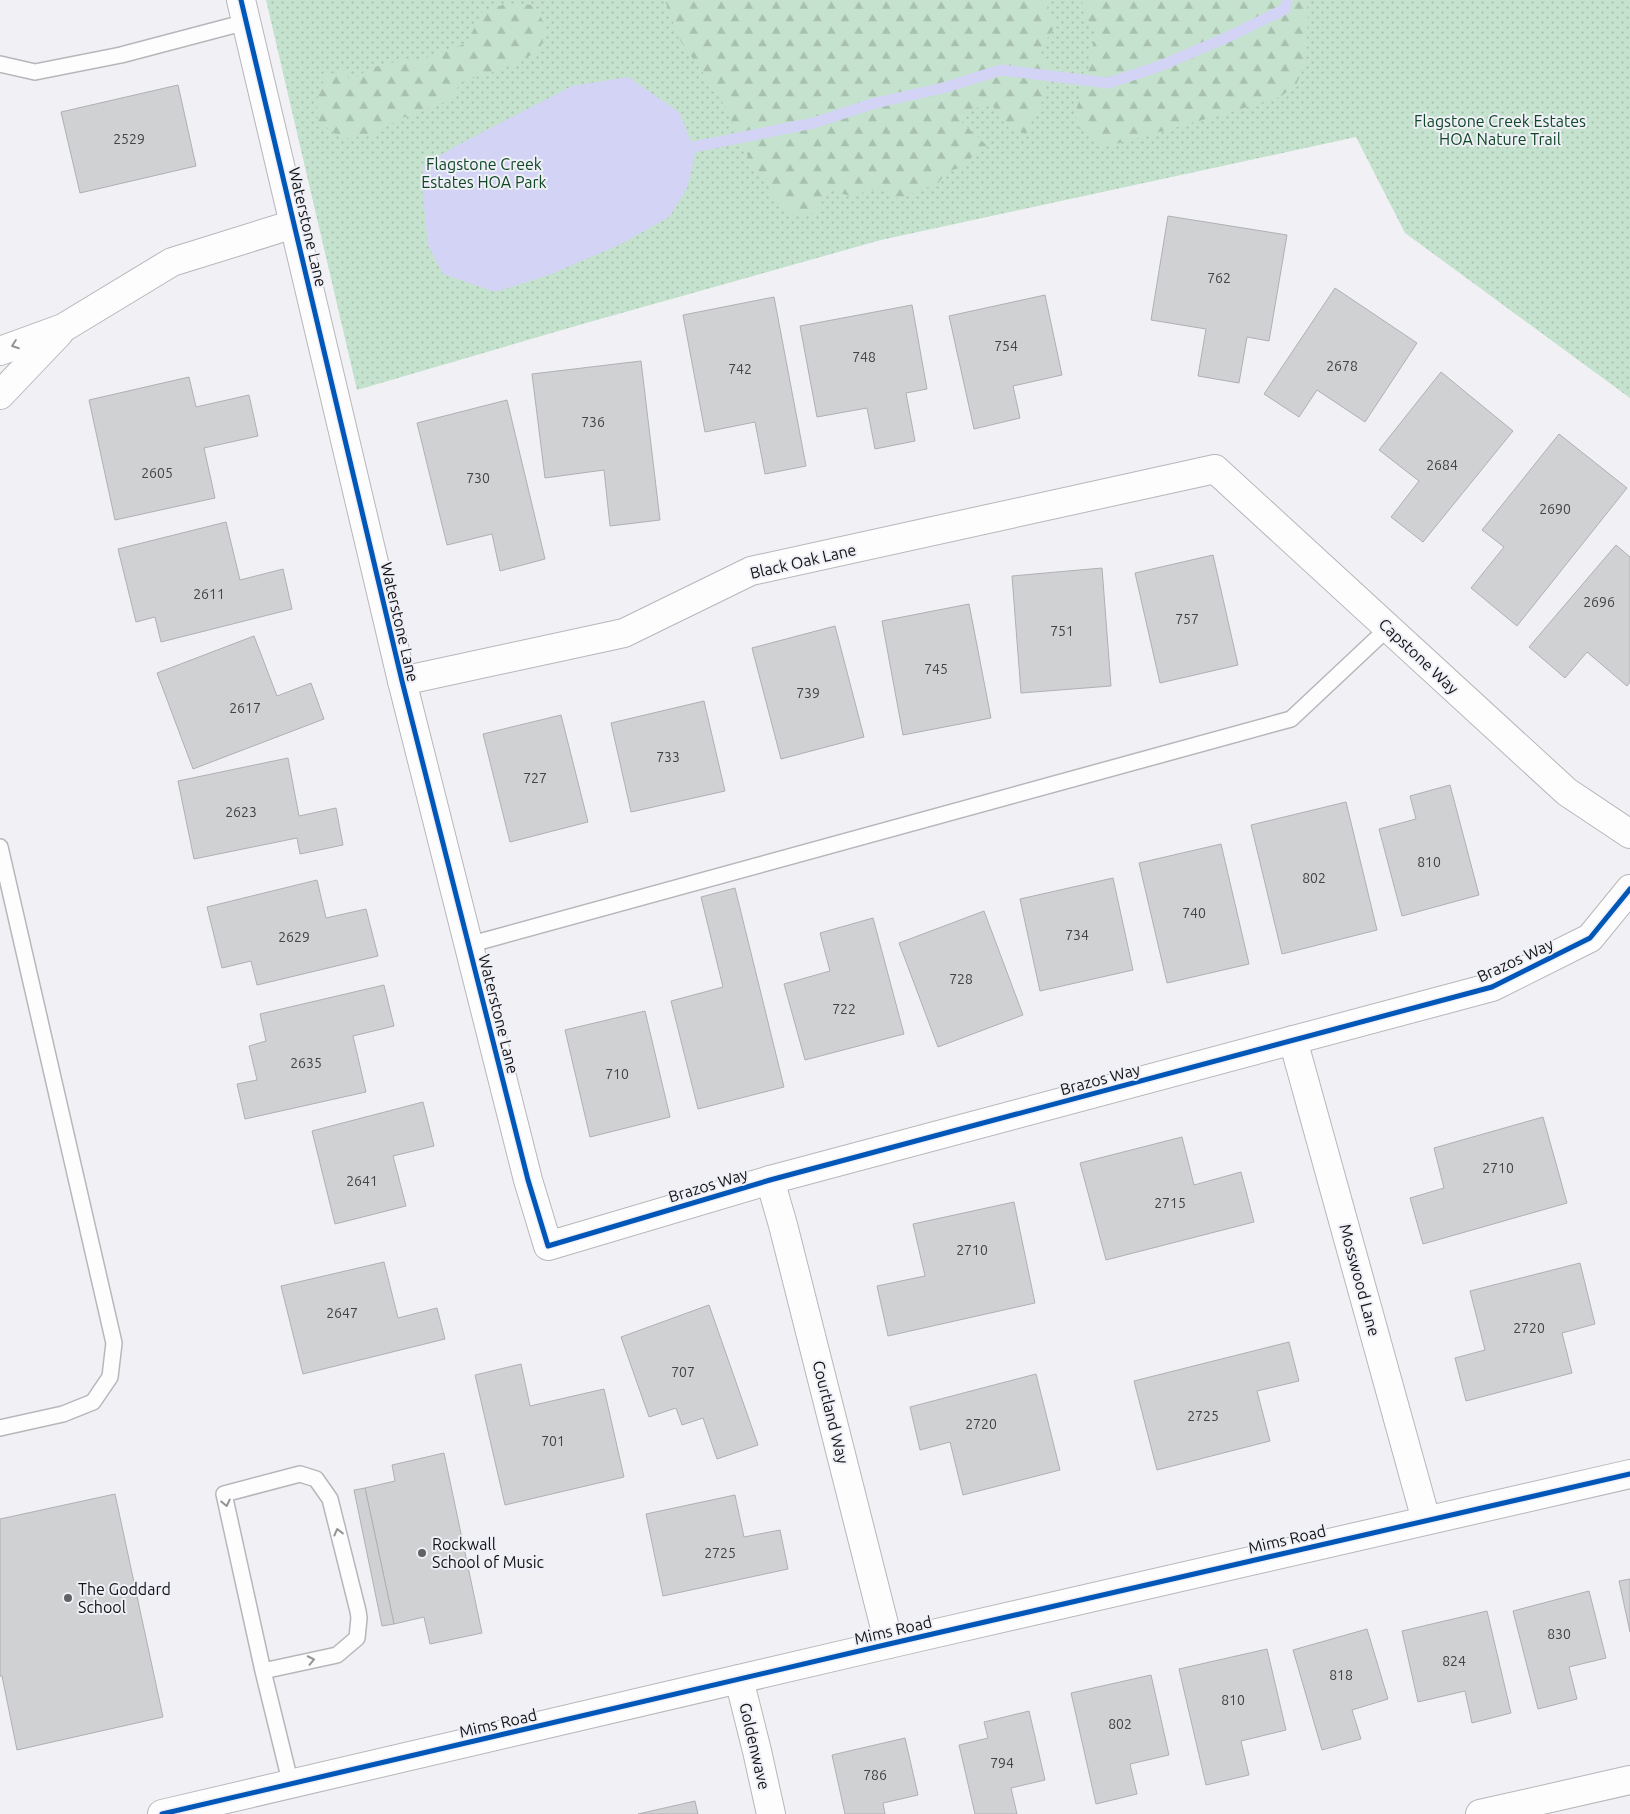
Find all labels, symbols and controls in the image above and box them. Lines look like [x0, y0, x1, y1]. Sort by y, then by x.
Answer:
park label: Flagstone Creek Estates HOA Nature Trail [1414, 112, 1586, 148]
house number: 2529 [113, 131, 145, 147]
park label: Flagstone Creek Estates HOA Park [421, 155, 547, 191]
street label: Waterstone Lane [285, 165, 331, 289]
house number: 762 [1207, 270, 1231, 286]
house number: 754 [994, 338, 1018, 354]
one-way arrow [11, 339, 20, 349]
house number: 748 [852, 349, 876, 365]
house number: 2678 [1326, 358, 1358, 374]
house number: 742 [728, 361, 752, 377]
house number: 736 [581, 414, 605, 430]
house number: 2684 [1426, 457, 1458, 473]
house number: 2605 [141, 465, 173, 481]
house number: 730 [466, 470, 490, 486]
house number: 2690 [1539, 501, 1571, 517]
street label: Black Oak Lane [748, 540, 858, 582]
street label: Waterstone Lane [377, 560, 423, 684]
house number: 2611 [193, 586, 225, 602]
house number: 2696 [1583, 594, 1615, 610]
house number: 757 [1175, 611, 1199, 627]
street label: Capstone Way [1376, 615, 1463, 698]
house number: 751 [1050, 623, 1074, 639]
house number: 745 [924, 661, 948, 677]
house number: 739 [796, 685, 820, 701]
house number: 2617 [229, 700, 261, 716]
house number: 733 [656, 749, 680, 765]
house number: 727 [523, 770, 547, 786]
house number: 2623 [225, 804, 257, 820]
house number: 810 [1417, 854, 1441, 870]
house number: 802 [1302, 870, 1326, 886]
house number: 740 [1182, 905, 1206, 921]
house number: 734 [1065, 927, 1089, 943]
house number: 2629 [278, 929, 310, 945]
street label: Brazos Way [1474, 934, 1556, 985]
street label: Waterstone Lane [475, 952, 523, 1076]
house number: 728 [949, 971, 973, 987]
house number: 722 [832, 1001, 856, 1017]
house number: 2635 [290, 1055, 322, 1071]
street label: Brazos Way [1058, 1060, 1142, 1098]
house number: 710 [605, 1066, 629, 1082]
house number: 2710 [1482, 1160, 1514, 1176]
street label: Brazos Way [666, 1164, 750, 1206]
house number: 2641 [346, 1173, 378, 1189]
house number: 2715 [1154, 1195, 1186, 1211]
street label: Mosswood Lane [1336, 1222, 1384, 1338]
house number: 2710 [956, 1242, 988, 1258]
house number: 2647 [326, 1305, 358, 1321]
house number: 2720 [1513, 1320, 1545, 1336]
street label: Courtland Way [809, 1359, 853, 1466]
house number: 707 [671, 1364, 695, 1380]
house number: 2725 [1187, 1408, 1219, 1424]
house number: 2720 [965, 1416, 997, 1432]
house number: 701 [541, 1433, 565, 1449]
one-way arrow [220, 1498, 230, 1507]
street label: Mims Road [1246, 1521, 1328, 1557]
one-way arrow [333, 1527, 344, 1536]
place label: Rockwall School of Music [432, 1535, 545, 1571]
house number: 2725 [704, 1545, 736, 1561]
marker: Rockwall School of Music [416, 1547, 428, 1559]
place label: The Goddard School [78, 1580, 171, 1616]
marker: The Goddard School [62, 1592, 74, 1604]
street label: Mims Road [852, 1612, 934, 1648]
house number: 830 [1547, 1626, 1571, 1642]
house number: 824 [1442, 1653, 1466, 1669]
one-way arrow [306, 1656, 315, 1666]
house number: 818 [1329, 1667, 1353, 1683]
house number: 810 [1221, 1692, 1245, 1708]
street label: Goldenwave [736, 1701, 774, 1791]
street label: Mims Road [457, 1705, 539, 1741]
house number: 802 [1108, 1716, 1132, 1732]
house number: 794 [990, 1755, 1014, 1771]
house number: 786 [863, 1767, 887, 1783]

